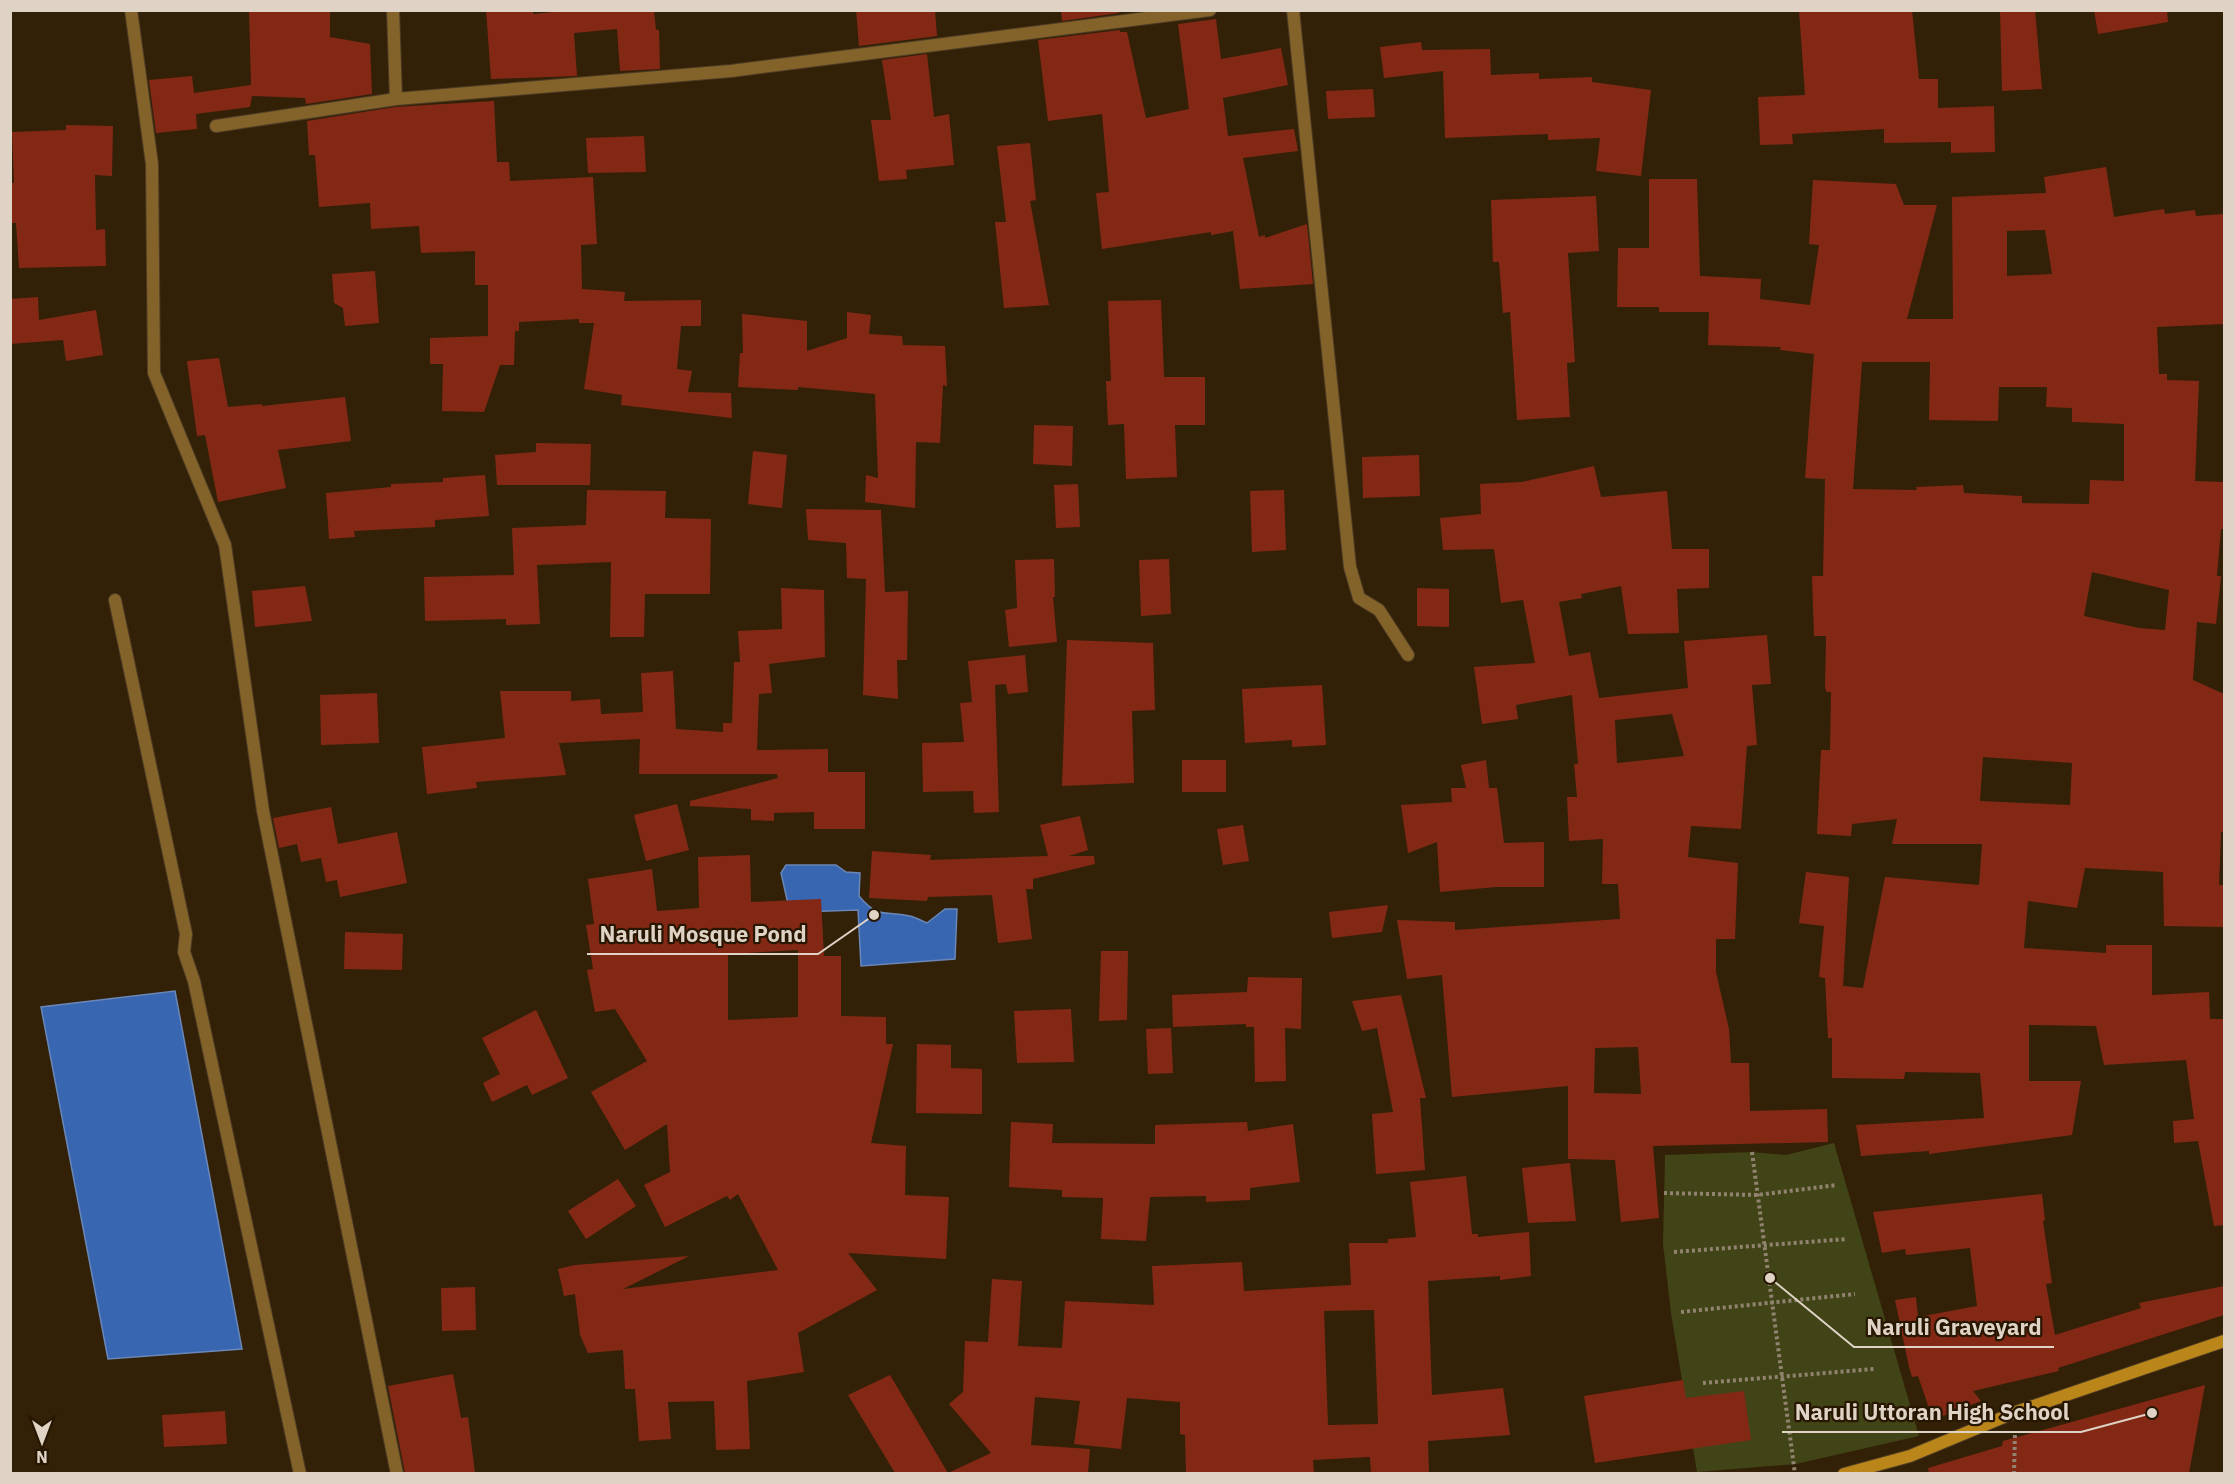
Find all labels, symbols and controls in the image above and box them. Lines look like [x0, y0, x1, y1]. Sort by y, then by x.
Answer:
callout: Naruli Mosque Pond [587, 914, 818, 954]
text: Naruli Mosque Pond [599, 919, 807, 948]
callout: Naruli Graveyard [1854, 1307, 2054, 1347]
text: Naruli Graveyard [1866, 1312, 2042, 1341]
callout: Naruli Uttoran High School [1782, 1392, 2081, 1432]
text: Naruli Uttoran High School [1795, 1397, 2070, 1426]
north arrow [12, 1412, 72, 1472]
text: N [36, 1447, 48, 1467]

